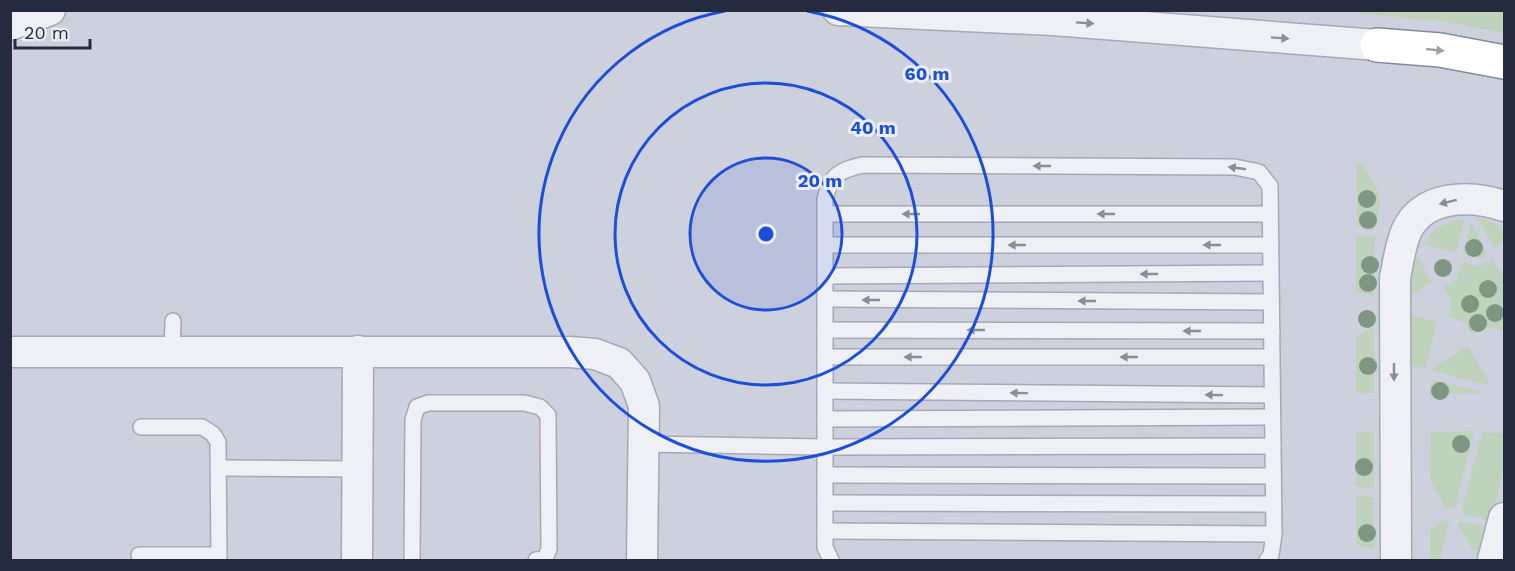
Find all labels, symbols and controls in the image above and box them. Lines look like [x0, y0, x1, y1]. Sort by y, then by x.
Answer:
scale bar [15, 12, 90, 50]
one-way arrow [1076, 18, 1095, 28]
text: 20 m [24, 22, 69, 43]
one-way arrow [1270, 33, 1289, 42]
one-way arrow [1426, 45, 1445, 55]
text: 60 m [905, 63, 949, 84]
text: 40 m [850, 117, 896, 138]
one-way arrow [1033, 161, 1052, 171]
one-way arrow [1228, 164, 1247, 173]
text: 20 m [798, 170, 842, 191]
one-way arrow [1439, 197, 1457, 207]
one-way arrow [902, 209, 921, 219]
one-way arrow [1097, 209, 1116, 219]
centre of rings [756, 224, 776, 244]
one-way arrow [1008, 240, 1027, 250]
one-way arrow [1203, 240, 1222, 250]
one-way arrow [1140, 269, 1159, 279]
one-way arrow [861, 295, 880, 305]
one-way arrow [1077, 296, 1096, 306]
one-way arrow [967, 325, 986, 335]
one-way arrow [1183, 326, 1202, 336]
one-way arrow [904, 352, 923, 362]
one-way arrow [1120, 352, 1139, 362]
one-way arrow [1390, 362, 1399, 381]
one-way arrow [1009, 388, 1028, 398]
one-way arrow [1204, 390, 1223, 400]

